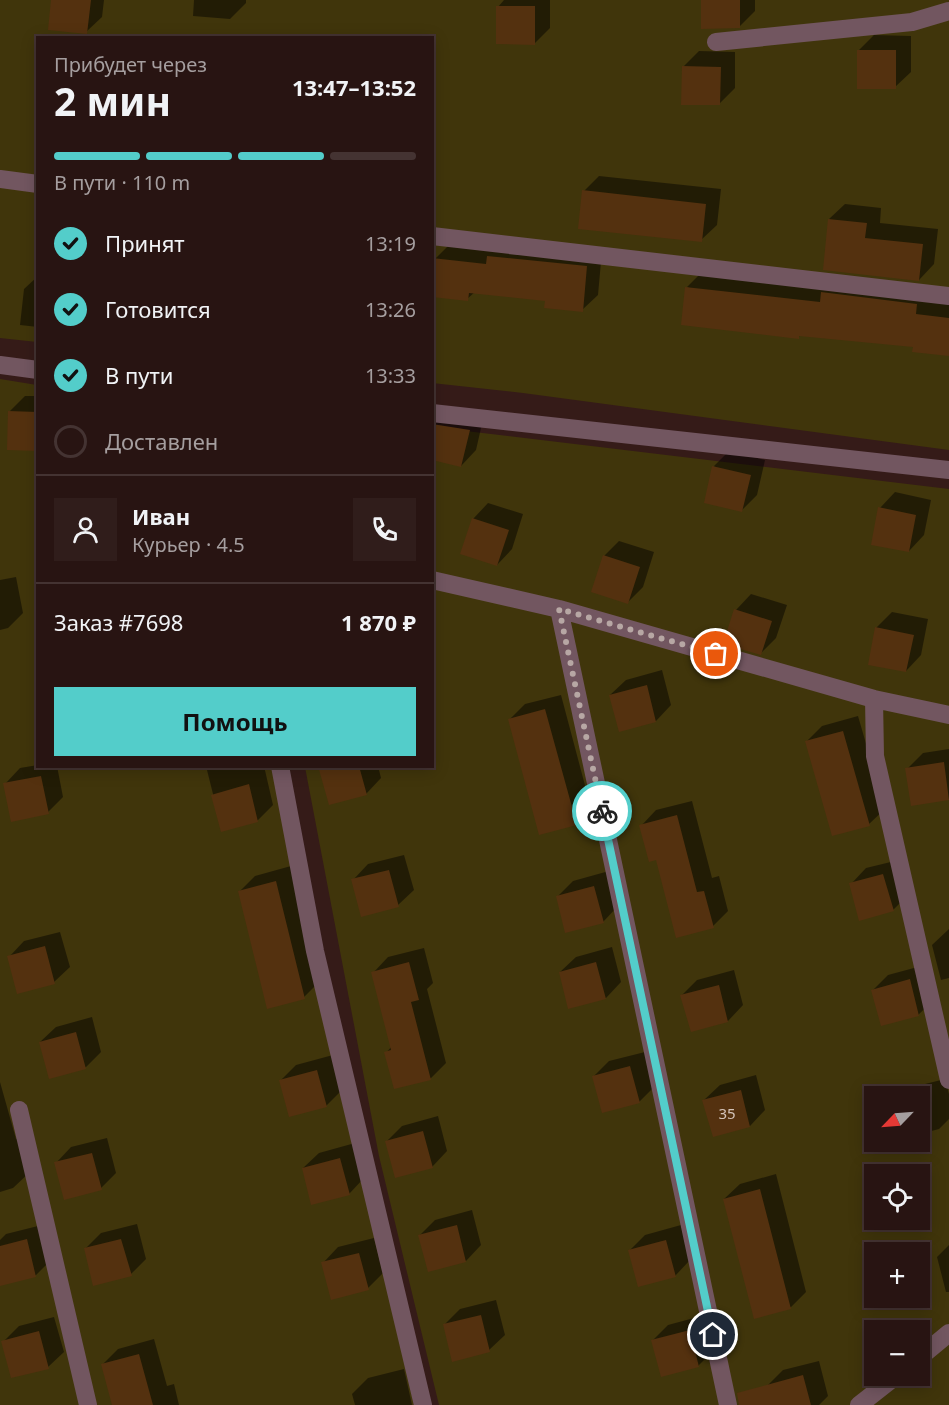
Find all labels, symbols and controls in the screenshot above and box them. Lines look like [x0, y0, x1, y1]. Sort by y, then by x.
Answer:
text: Прибудет через [54, 51, 207, 78]
text: 13:47–13:52 [292, 72, 416, 102]
text: 2 мин [54, 74, 171, 127]
text: В пути · 110 m [54, 169, 190, 196]
icon: check [54, 227, 87, 260]
text: Принят [105, 228, 185, 258]
text: 13:19 [365, 230, 416, 257]
icon: check [54, 293, 87, 326]
text: Готовится [105, 294, 211, 324]
text: 13:26 [365, 296, 416, 323]
icon: check [54, 359, 87, 392]
text: В пути [105, 360, 173, 390]
text: 13:33 [365, 362, 416, 389]
text: Доставлен [105, 426, 218, 456]
button: person [54, 498, 117, 561]
button: phone [353, 498, 416, 561]
text: Иван [132, 501, 190, 531]
text: Курьер · 4.5 [132, 531, 245, 558]
text: Заказ #7698 [54, 607, 183, 637]
text: 1 870 ₽ [341, 607, 416, 637]
pin [690, 628, 741, 679]
icon: bag [699, 637, 732, 670]
button: Помощь [54, 687, 416, 756]
courier [572, 781, 632, 841]
icon: bike [586, 795, 619, 828]
north arrow [864, 1086, 930, 1152]
map controls [864, 1086, 930, 1386]
house number: 35 [718, 1103, 736, 1123]
button: locate [864, 1164, 930, 1230]
button: + [864, 1242, 930, 1308]
pin [687, 1309, 738, 1360]
icon: home [696, 1318, 729, 1351]
button: − [864, 1320, 930, 1386]

